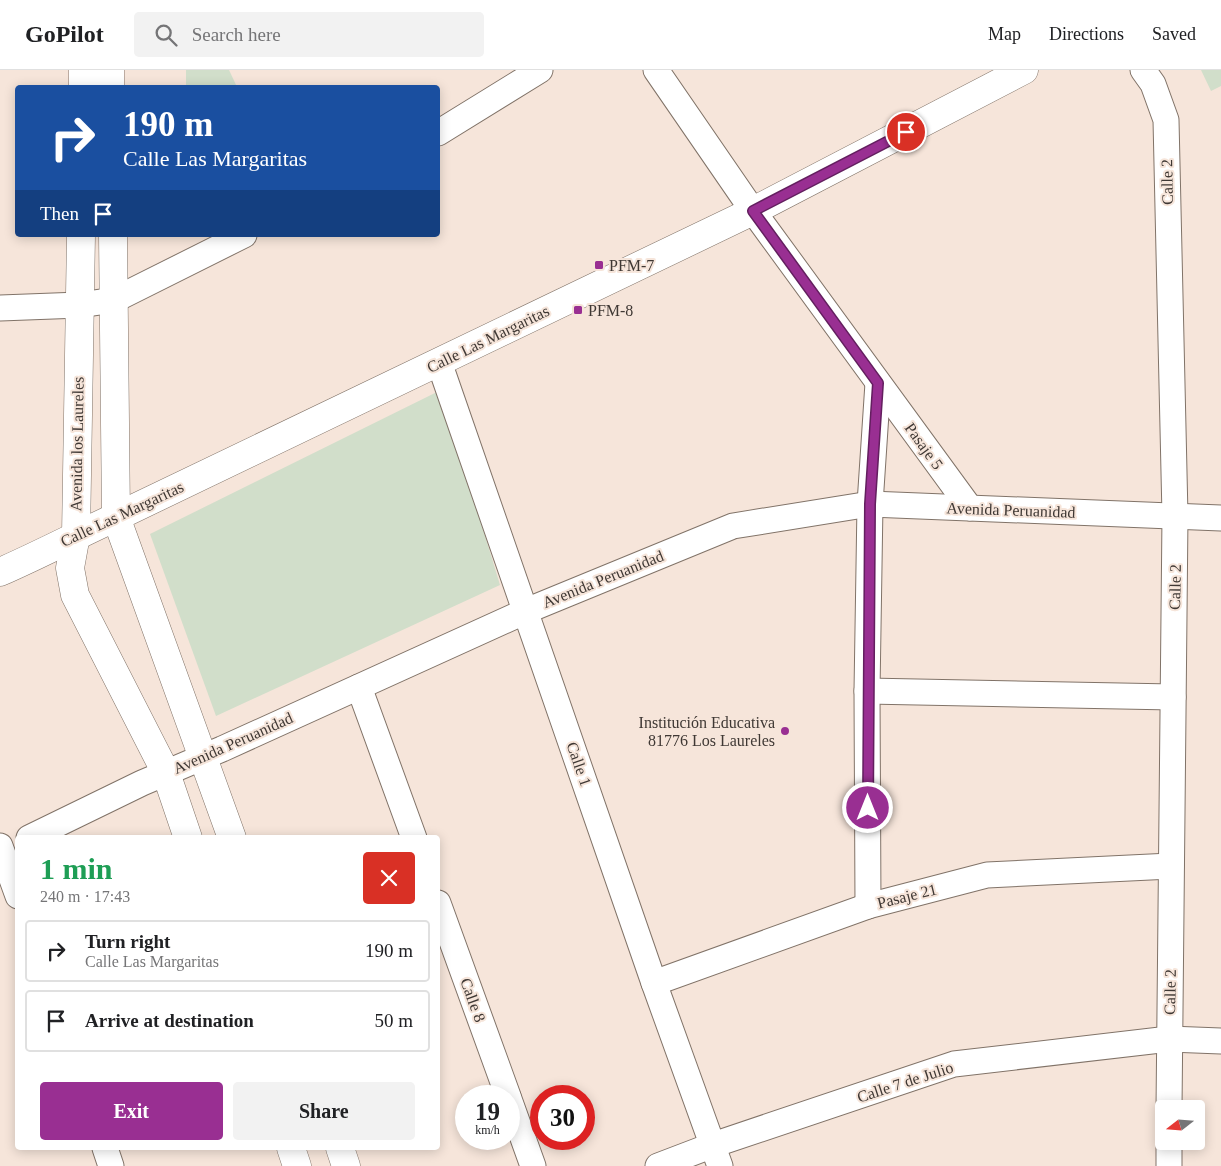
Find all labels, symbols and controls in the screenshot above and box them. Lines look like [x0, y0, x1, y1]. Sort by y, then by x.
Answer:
search box [134, 12, 484, 57]
text: GoPilot [25, 21, 104, 47]
icon: search [152, 21, 180, 49]
text: Search here [192, 24, 281, 45]
text: Map [988, 24, 1021, 44]
text: Directions [1049, 24, 1124, 44]
text: Saved [1152, 24, 1196, 44]
icon: right [40, 105, 105, 170]
text: 190 m [123, 105, 213, 144]
pin [885, 111, 927, 153]
icon: arrive [892, 118, 920, 146]
text: Calle Las Margaritas [123, 146, 307, 171]
street label: Calle 2 [1158, 159, 1176, 205]
icon: arrive [89, 200, 117, 228]
text: Then [40, 203, 79, 224]
place label: PFM-7 [609, 257, 654, 274]
marker: PFM-7 [593, 259, 605, 271]
street label: Calle Las Margaritas [424, 302, 552, 377]
place label: PFM-8 [588, 302, 633, 319]
marker: PFM-8 [572, 304, 584, 316]
street label: Avenida los Laureles [67, 376, 87, 512]
street label: Pasaje 5 [901, 420, 946, 473]
street label: Calle Las Margaritas [58, 478, 187, 551]
street label: Avenida Peruanidad [946, 499, 1076, 521]
street label: Avenida Peruanidad [540, 547, 666, 611]
street label: Calle 2 [1166, 564, 1184, 610]
street label: Avenida Peruanidad [171, 709, 295, 777]
place label: Institución Educativa 81776 Los Laureles [639, 714, 775, 749]
marker: Institución Educativa 81776 Los Laureles [779, 725, 791, 737]
street label: Calle 1 [564, 740, 594, 788]
position arrow [841, 781, 893, 833]
text: 1 min [40, 852, 113, 885]
button: close [363, 852, 415, 904]
street label: Pasaje 21 [875, 880, 939, 913]
text: 240 m · 17:43 [40, 888, 130, 905]
text: Turn right [85, 931, 170, 952]
icon: right [42, 937, 70, 965]
text: 190 m [365, 940, 413, 961]
text: Calle Las Margaritas [85, 953, 219, 970]
street label: Calle 2 [1161, 969, 1179, 1015]
street label: Calle 8 [457, 976, 489, 1024]
icon: arrive [42, 1007, 70, 1035]
text: Arrive at destination [85, 1010, 254, 1031]
text: 50 m [374, 1010, 413, 1031]
street label: Calle 7 de Julio [855, 1058, 955, 1106]
button: Exit [40, 1082, 223, 1140]
button: Share [233, 1082, 415, 1140]
speed limit sign: 30 [530, 1085, 595, 1150]
text: 19 [475, 1098, 500, 1125]
north arrow [1155, 1100, 1205, 1150]
map controls [1155, 1100, 1205, 1150]
text: km/h [475, 1123, 500, 1137]

